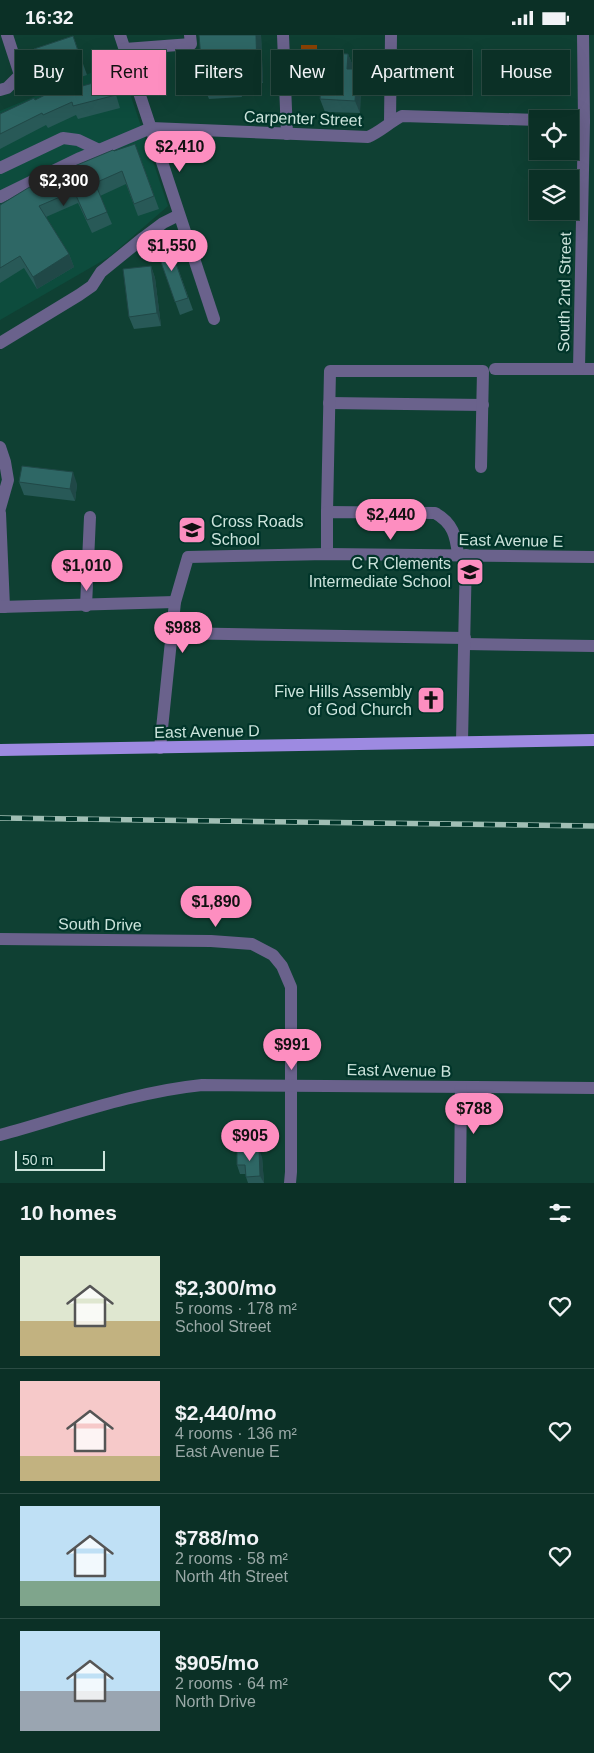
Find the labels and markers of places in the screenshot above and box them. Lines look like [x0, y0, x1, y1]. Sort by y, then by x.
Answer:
pin: $2,410 [139, 131, 221, 173]
pin: $2,300 [23, 165, 105, 207]
pin: $1,550 [131, 229, 213, 272]
pin: $2,440 [350, 499, 432, 541]
place label: Cross Roads School [211, 513, 303, 548]
school or university icon: Cross Roads School [177, 515, 207, 545]
pin: $1,010 [46, 549, 128, 592]
place label: C R Clements Intermediate School [309, 555, 451, 590]
school or university icon: C R Clements Intermediate School [455, 557, 485, 587]
pin: $988 [153, 611, 213, 654]
place label: Five Hills Assembly of God Church [274, 683, 412, 718]
church icon: Five Hills Assembly of God Church [416, 685, 446, 715]
pin: $1,890 [175, 885, 257, 928]
pin: $991 [262, 1029, 322, 1071]
pin: $788 [444, 1093, 504, 1135]
pin: $905 [220, 1119, 280, 1162]

